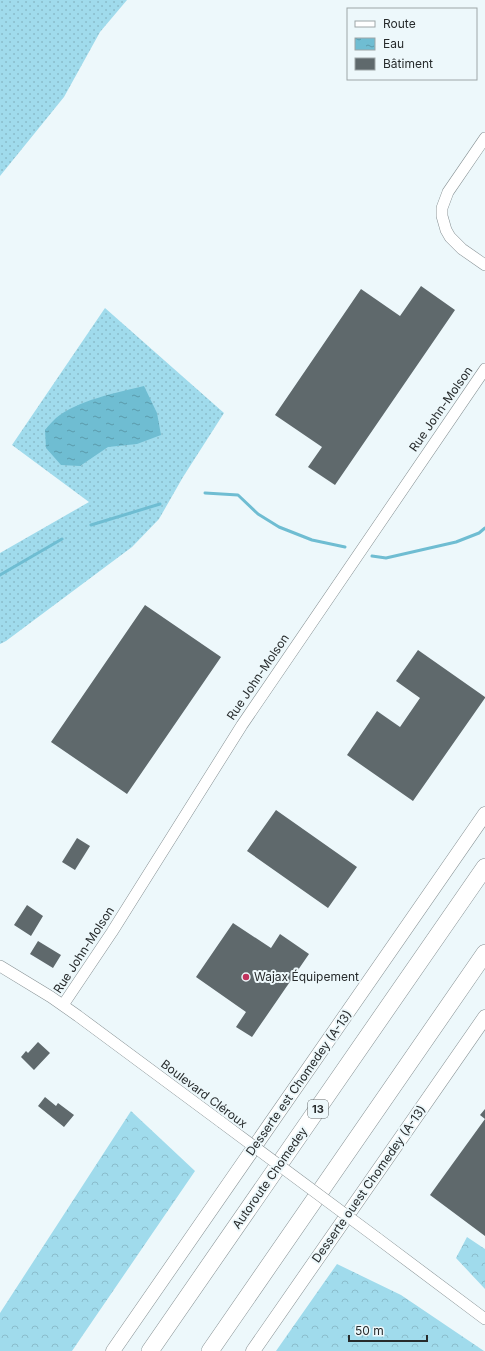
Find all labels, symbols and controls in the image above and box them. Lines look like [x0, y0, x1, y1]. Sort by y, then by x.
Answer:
legend [347, 8, 477, 80]
text: Route [383, 16, 416, 31]
text: Eau [383, 36, 404, 51]
text: Bâtiment [383, 56, 433, 71]
street label: Rue John-Molson [406, 363, 476, 454]
street label: Rue John-Molson [223, 631, 292, 723]
street label: Rue John-Molson [50, 903, 117, 996]
place label: Wajax Équipement [254, 969, 359, 984]
marker: Wajax Équipement [241, 972, 251, 982]
street label: Desserte est Chomedey (A-13) [243, 1008, 355, 1158]
street label: Boulevard Cléroux [158, 1056, 251, 1131]
road number: 13 [308, 1100, 328, 1118]
street label: Desserte ouest Chomedey (A-13) [308, 1102, 429, 1265]
street label: Autoroute Chomedey [229, 1124, 310, 1231]
scale bar [349, 1317, 427, 1343]
text: 50 m [355, 1323, 384, 1338]

